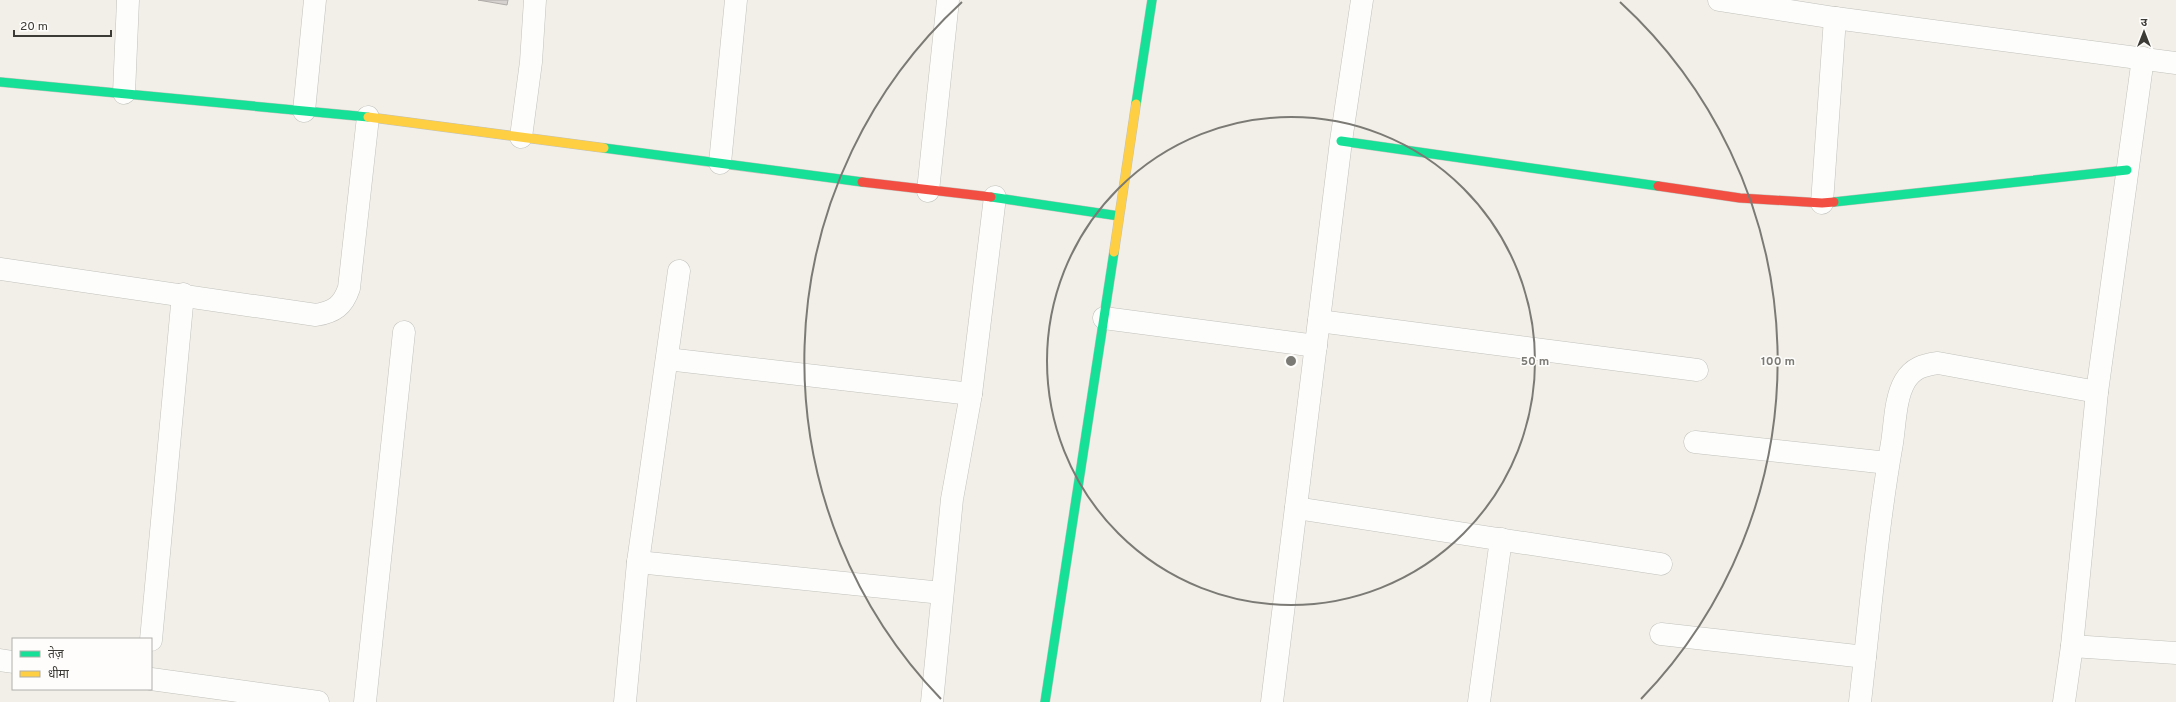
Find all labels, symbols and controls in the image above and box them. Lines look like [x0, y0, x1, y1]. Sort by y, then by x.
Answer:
scale bar [14, 12, 111, 38]
north arrow [2124, 12, 2164, 52]
text: उ [2141, 16, 2148, 30]
text: 20 m [20, 19, 48, 35]
centre of rings [1284, 354, 1298, 368]
text: 50 m [1521, 354, 1549, 370]
text: 100 m [1761, 354, 1795, 370]
legend [12, 638, 152, 690]
text: तेज़ [48, 646, 65, 663]
text: धीमा [48, 666, 70, 683]

